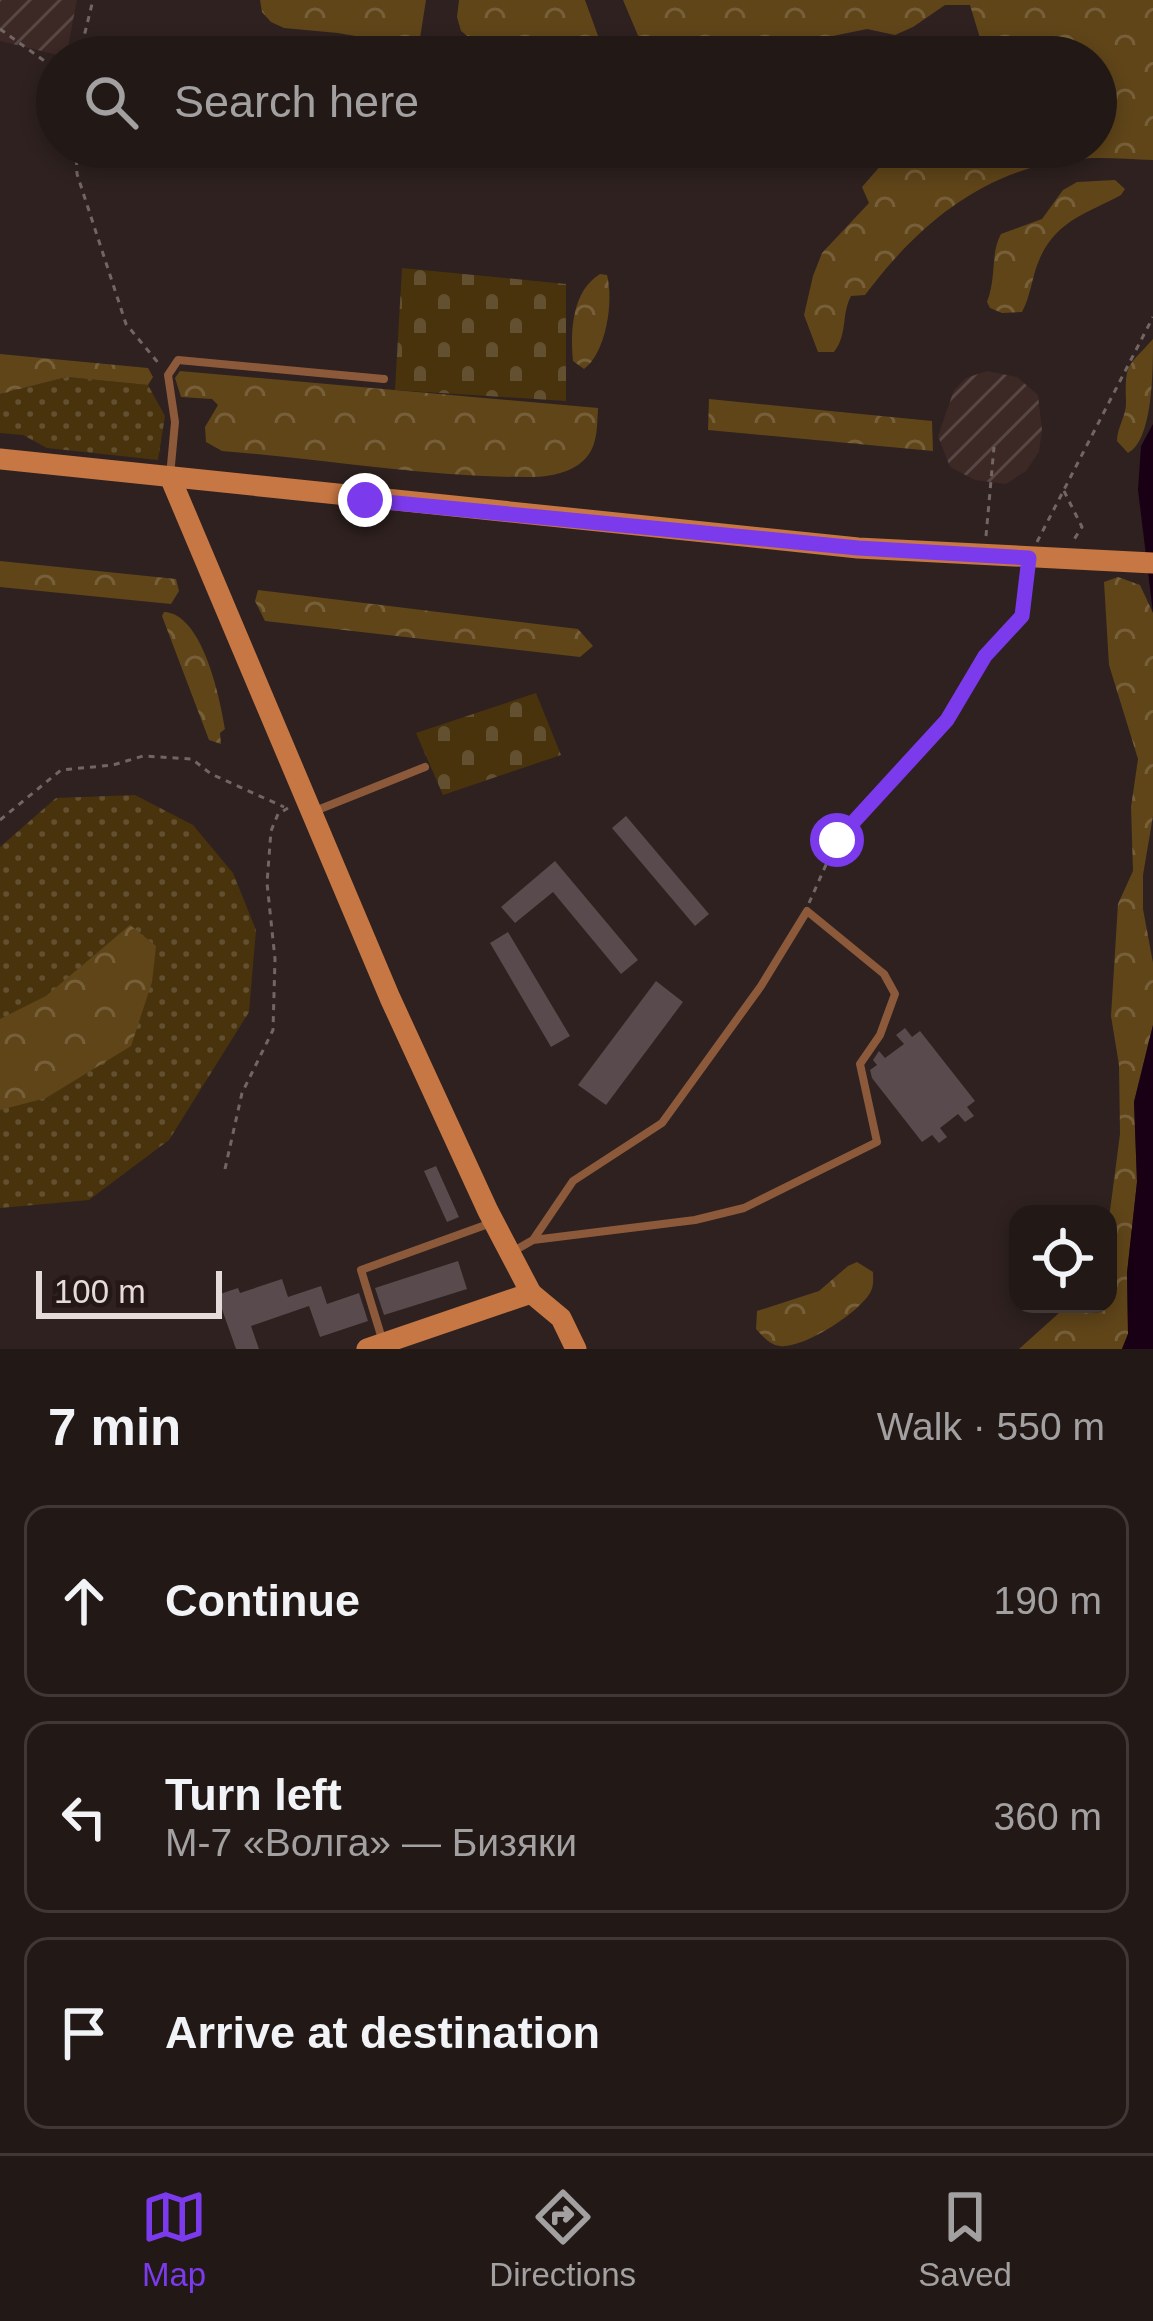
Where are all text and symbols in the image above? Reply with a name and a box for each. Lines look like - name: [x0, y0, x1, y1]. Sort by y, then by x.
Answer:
- search box: [36, 36, 1117, 168]
- icon: search: [78, 69, 144, 135]
- text: Search here: [174, 76, 419, 127]
- route end: [338, 473, 392, 527]
- route start: [810, 813, 864, 867]
- map controls: [1009, 1205, 1117, 1313]
- button: locate: [1009, 1205, 1117, 1313]
- scale bar: [36, 1265, 222, 1318]
- text: 100 m: [54, 1273, 146, 1310]
- text: 7 min: [48, 1399, 181, 1456]
- text: Walk · 550 m: [877, 1405, 1105, 1448]
- icon: ahead: [51, 1568, 117, 1634]
- text: Continue: [165, 1575, 360, 1626]
- text: 190 m: [994, 1579, 1102, 1622]
- text: Turn left: [165, 1769, 342, 1820]
- icon: left: [51, 1784, 117, 1850]
- text: 360 m: [994, 1795, 1102, 1838]
- text: М-7 «Волга» — Бизяки: [165, 1821, 577, 1864]
- icon: arrive: [51, 2000, 117, 2066]
- text: Arrive at destination: [165, 2007, 600, 2058]
- tab: Map: [141, 2184, 207, 2294]
- tab: Directions: [489, 2184, 636, 2294]
- tab: Saved: [918, 2184, 1012, 2294]

